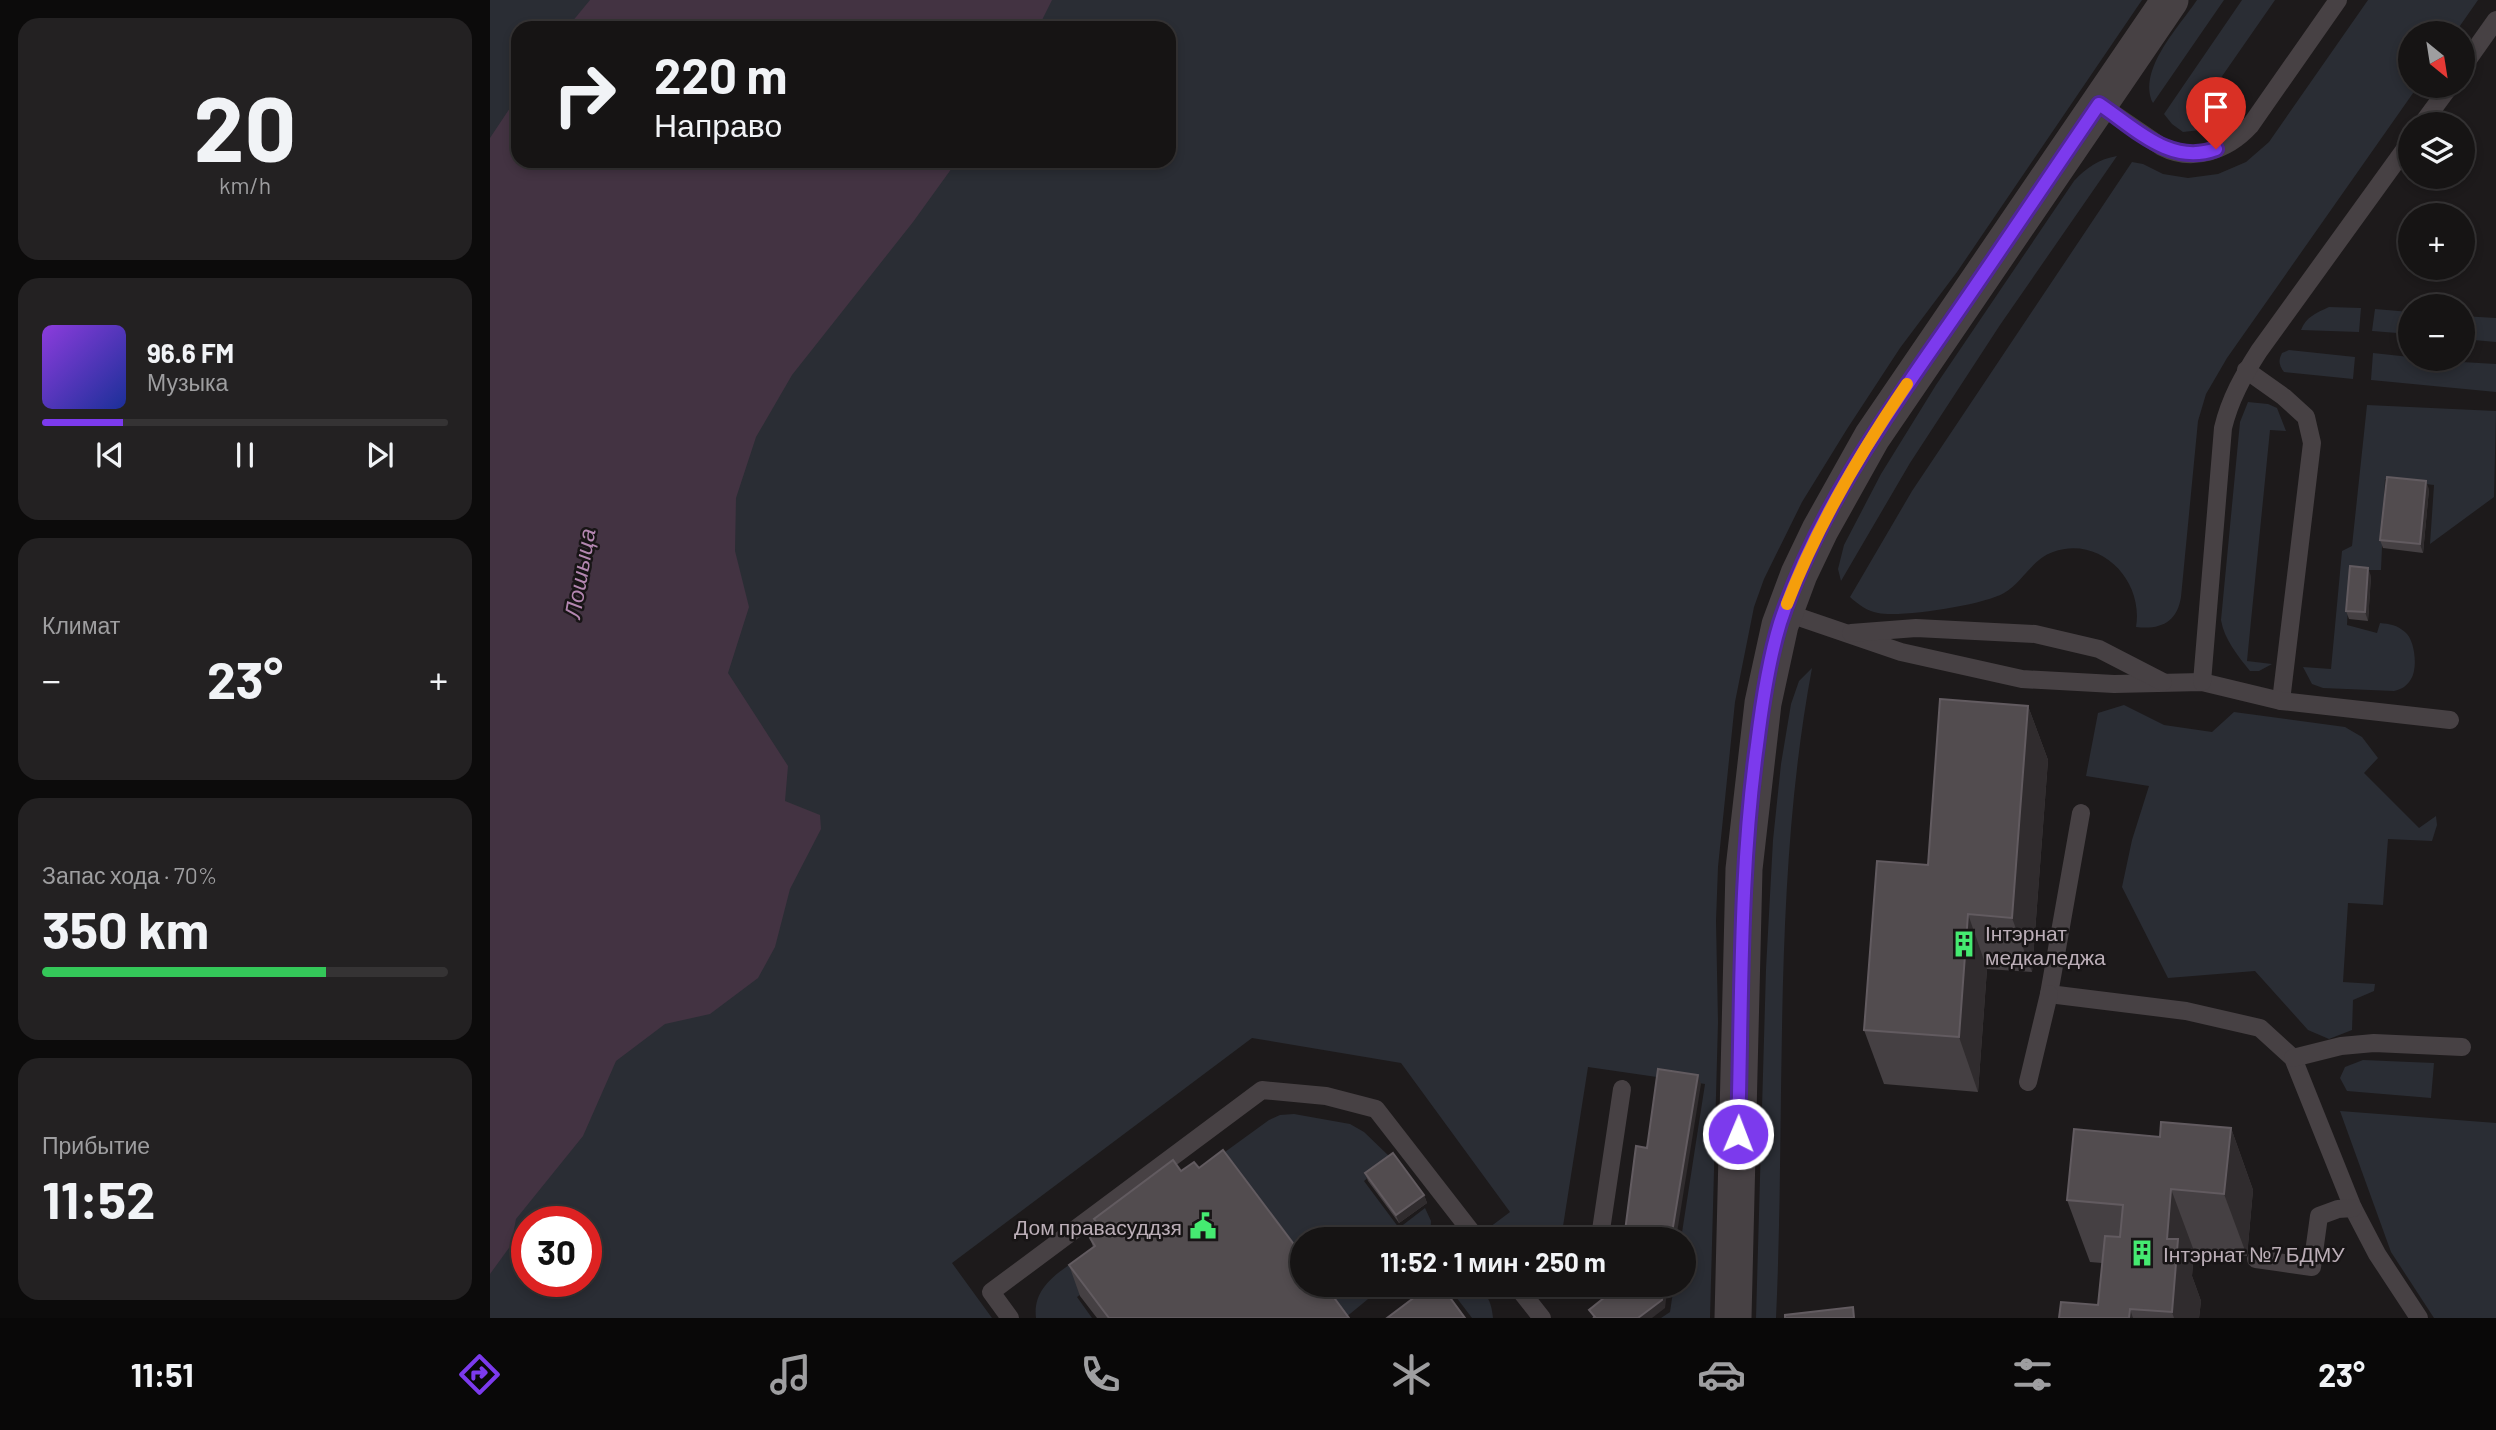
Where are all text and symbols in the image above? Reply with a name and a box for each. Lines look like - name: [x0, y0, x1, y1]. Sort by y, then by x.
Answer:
- north arrow: [2398, 21, 2474, 98]
- map controls: [2398, 21, 2475, 371]
- text: 220 m: [654, 45, 788, 104]
- icon: right: [539, 49, 630, 140]
- text: 20: [194, 71, 296, 180]
- pin: [2186, 77, 2246, 149]
- icon: arrive: [2197, 88, 2235, 126]
- text: Направо: [654, 105, 782, 143]
- button: layers: [2398, 112, 2475, 189]
- text: km/h: [219, 171, 271, 199]
- button: +: [2398, 203, 2475, 280]
- button: −: [2398, 294, 2475, 371]
- text: 96.6 FM: [147, 337, 234, 368]
- text: Музыка: [147, 368, 228, 396]
- icon: previous: [91, 436, 129, 474]
- icon: pause: [226, 436, 264, 474]
- icon: next: [361, 436, 399, 474]
- water label: Лошыца: [557, 526, 601, 622]
- text: Климат: [42, 611, 120, 639]
- text: 23°: [207, 647, 283, 709]
- text: −: [42, 656, 61, 702]
- text: +: [429, 656, 448, 702]
- text: Запас хода · 70%: [42, 861, 217, 889]
- text: 350 km: [42, 897, 209, 959]
- place label: Інтэрнат медкаледжа: [1985, 920, 2106, 969]
- building icon: Інтэрнат медкаледжа: [1949, 929, 1979, 959]
- position arrow: [1701, 1097, 1775, 1171]
- text: Прибытие: [42, 1131, 150, 1159]
- text: 11:52: [42, 1167, 155, 1229]
- speed limit sign: 30: [511, 1206, 602, 1297]
- public building icon: Дом правасуддзя: [1188, 1211, 1218, 1241]
- place label: Дом правасуддзя: [1014, 1214, 1182, 1239]
- building icon: Інтэрнат №7 БДМУ: [2127, 1238, 2157, 1268]
- place label: Інтэрнат №7 БДМУ: [2163, 1241, 2345, 1266]
- text: 11:52 · 1 мин · 250 m: [1380, 1246, 1606, 1277]
- icon: directions: [455, 1350, 504, 1399]
- icon: music: [766, 1350, 815, 1399]
- icon: phone: [1076, 1350, 1125, 1399]
- icon: climate: [1387, 1350, 1436, 1399]
- icon: car: [1697, 1350, 1746, 1399]
- icon: filters: [2008, 1350, 2057, 1399]
- text: 11:51: [131, 1355, 194, 1393]
- text: 23°: [2318, 1355, 2365, 1393]

